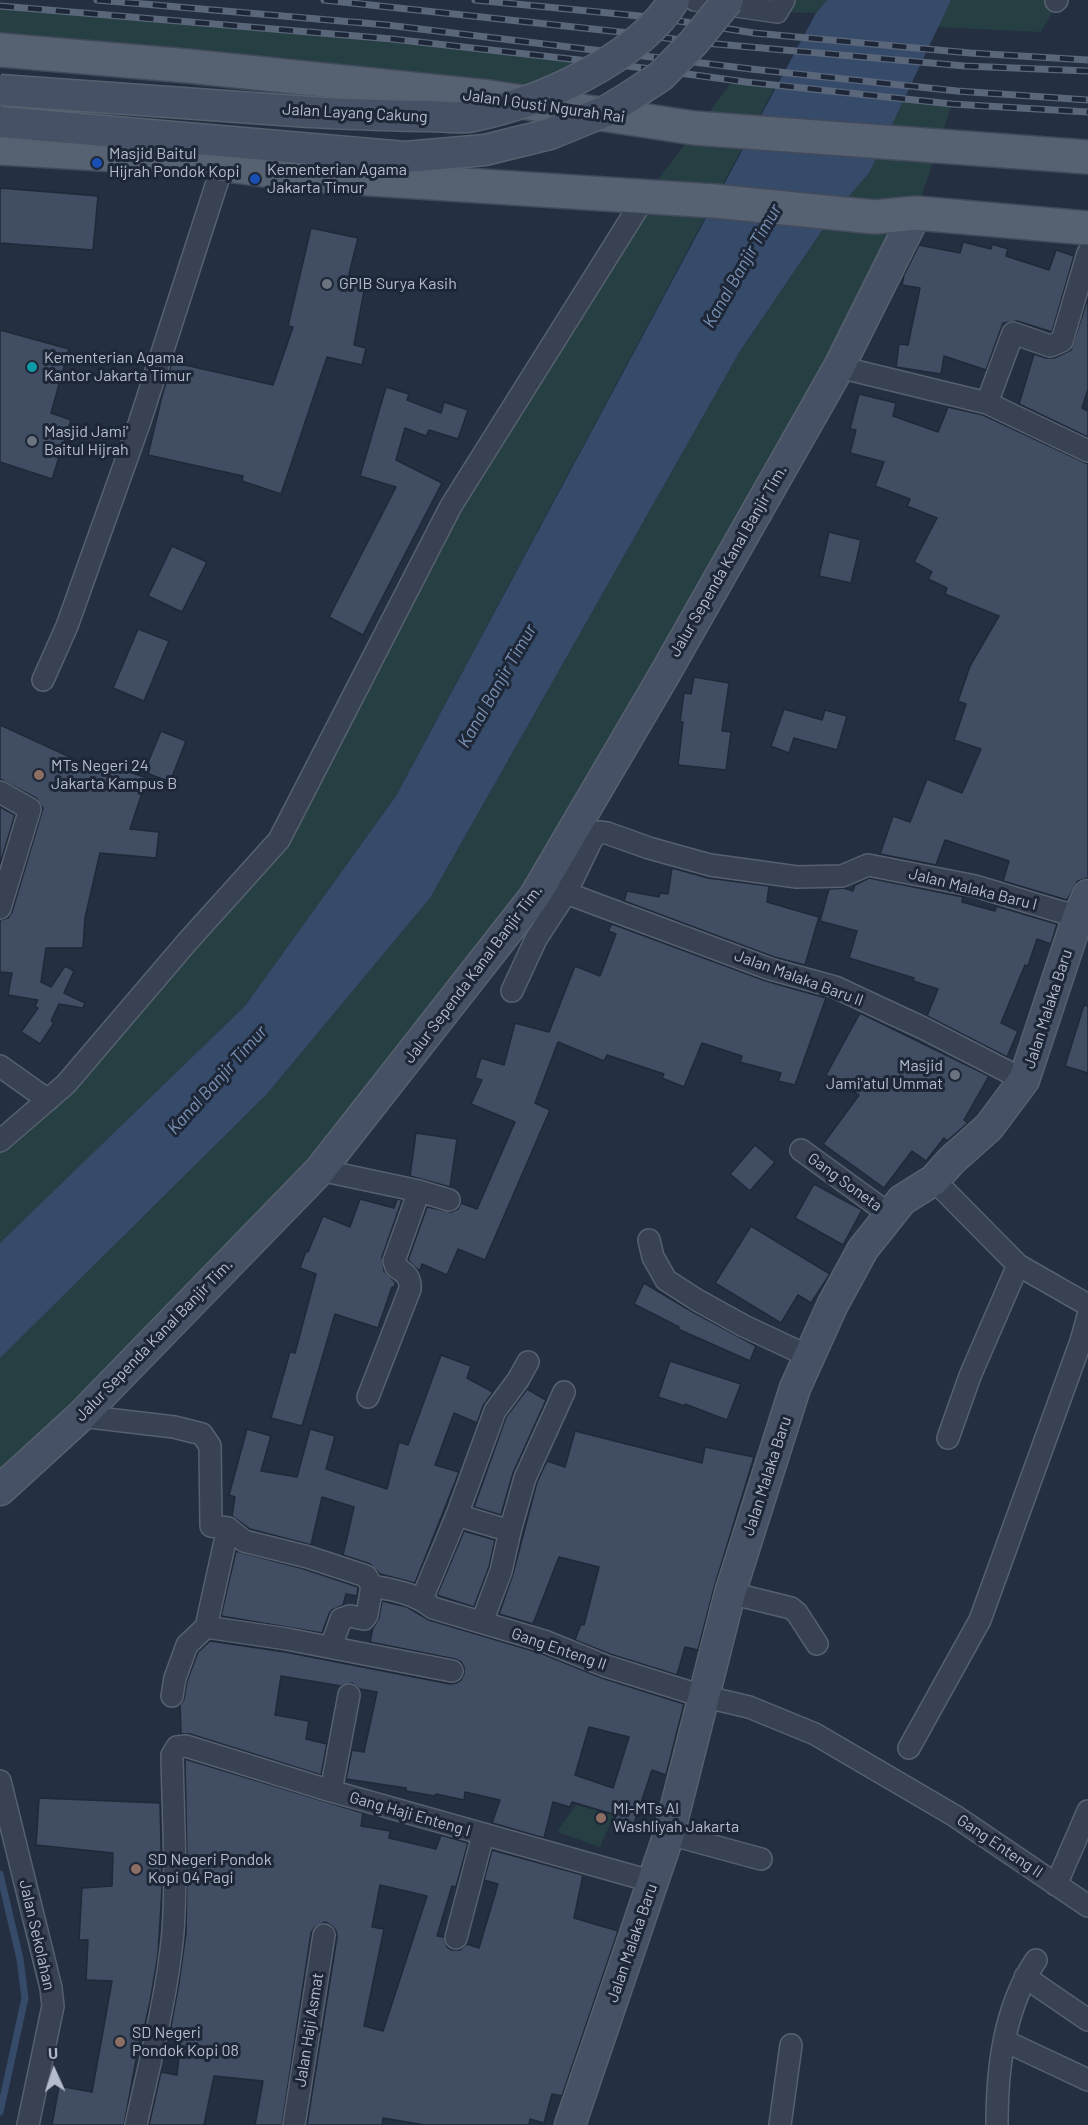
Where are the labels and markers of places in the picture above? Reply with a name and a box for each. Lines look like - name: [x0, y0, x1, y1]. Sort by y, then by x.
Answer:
- place label: Masjid Baitul Hijrah Pondok Kopi: [109, 144, 240, 182]
- marker: Masjid Baitul Hijrah Pondok Kopi: [90, 156, 104, 170]
- place label: Kementerian Agama Jakarta Timur: [267, 160, 407, 198]
- marker: Kementerian Agama Jakarta Timur: [248, 172, 262, 186]
- place label: GPIB Surya Kasih: [339, 274, 457, 294]
- marker: GPIB Surya Kasih: [320, 277, 334, 291]
- place label: Kementerian Agama Kantor Jakarta Timur: [44, 348, 191, 386]
- marker: Kementerian Agama Kantor Jakarta Timur: [25, 360, 39, 374]
- place label: Masjid Jami' Baitul Hijrah: [44, 422, 129, 460]
- marker: Masjid Jami' Baitul Hijrah: [25, 434, 39, 448]
- place label: MTs Negeri 24 Jakarta Kampus B: [51, 756, 177, 794]
- marker: MTs Negeri 24 Jakarta Kampus B: [32, 768, 46, 782]
- place label: Masjid Jami'atul Ummat: [826, 1056, 943, 1094]
- marker: Masjid Jami'atul Ummat: [948, 1068, 962, 1082]
- place label: MI-MTs Al Washliyah Jakarta: [613, 1799, 739, 1837]
- marker: MI-MTs Al Washliyah Jakarta: [594, 1811, 608, 1825]
- place label: SD Negeri Pondok Kopi 04 Pagi: [148, 1850, 272, 1888]
- marker: SD Negeri Pondok Kopi 04 Pagi: [129, 1862, 143, 1876]
- place label: SD Negeri Pondok Kopi 08: [132, 2023, 239, 2061]
- marker: SD Negeri Pondok Kopi 08: [113, 2035, 127, 2049]

